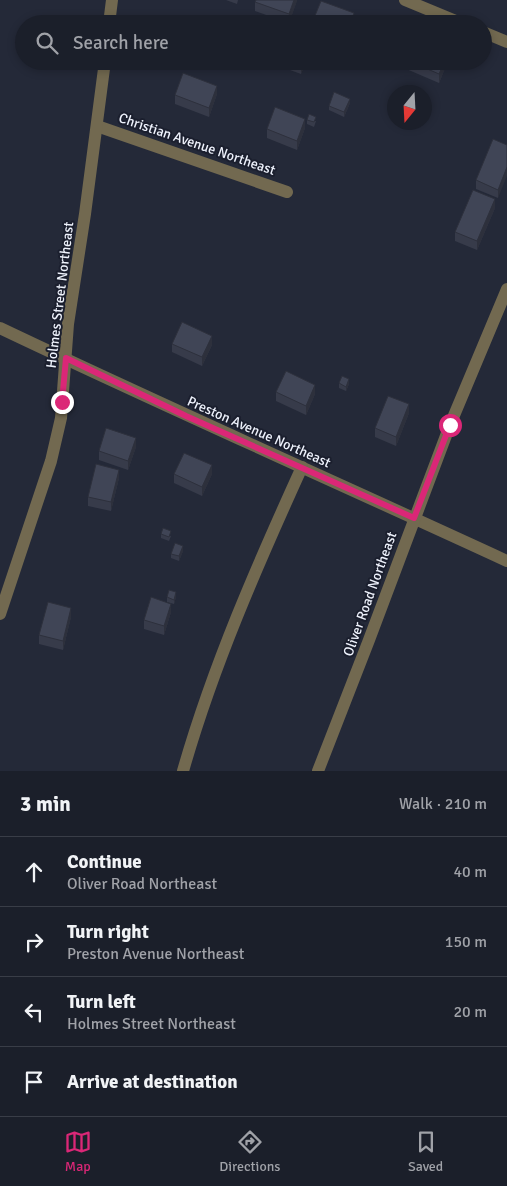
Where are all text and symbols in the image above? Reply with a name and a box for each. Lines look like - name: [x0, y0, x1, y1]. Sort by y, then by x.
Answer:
- search box: [15, 15, 492, 70]
- icon: search: [33, 29, 61, 57]
- text: Search here: [73, 31, 169, 55]
- north arrow: [387, 85, 432, 130]
- street label: Christian Avenue Northeast: [116, 109, 278, 179]
- street label: Holmes Street Northeast: [43, 221, 77, 369]
- route end: [51, 391, 74, 414]
- street label: Preston Avenue Northeast: [185, 393, 333, 471]
- route start: [439, 414, 462, 437]
- street label: Oliver Road Northeast: [340, 529, 400, 659]
- text: 3 min: [20, 791, 71, 817]
- text: Walk · 210 m: [399, 794, 487, 814]
- text: Continue: [67, 850, 142, 874]
- icon: ahead: [20, 858, 48, 886]
- text: 40 m: [453, 862, 487, 882]
- text: Oliver Road Northeast: [67, 874, 217, 894]
- text: Turn right: [67, 920, 149, 944]
- icon: right: [20, 928, 48, 956]
- text: 150 m: [445, 932, 487, 952]
- text: Preston Avenue Northeast: [67, 944, 244, 964]
- text: Turn left: [67, 990, 136, 1014]
- icon: left: [20, 998, 48, 1026]
- text: 20 m: [453, 1002, 487, 1022]
- text: Holmes Street Northeast: [67, 1014, 236, 1034]
- icon: arrive: [20, 1068, 48, 1096]
- text: Arrive at destination: [67, 1070, 238, 1094]
- tab: Map: [64, 1128, 92, 1175]
- tab: Directions: [219, 1128, 280, 1175]
- tab: Saved: [408, 1128, 443, 1175]

